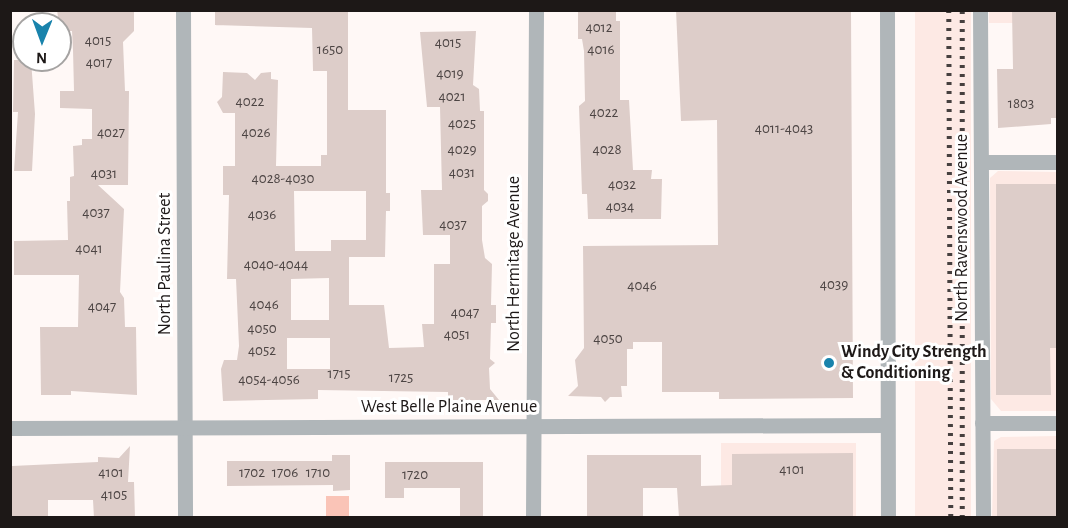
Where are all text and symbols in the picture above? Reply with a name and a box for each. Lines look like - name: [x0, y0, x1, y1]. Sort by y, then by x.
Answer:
- north arrow: [12, 12, 72, 72]
- house number: 4012: [585, 19, 613, 37]
- house number: 4015: [85, 32, 111, 50]
- house number: 4015: [435, 34, 461, 52]
- house number: 1650: [317, 41, 343, 59]
- house number: 4016: [587, 41, 615, 59]
- text: N: [36, 50, 47, 66]
- house number: 4017: [86, 54, 112, 72]
- house number: 4019: [436, 65, 464, 83]
- house number: 4021: [438, 88, 466, 106]
- house number: 4022: [236, 93, 264, 111]
- house number: 1803: [1008, 95, 1034, 113]
- house number: 4022: [590, 104, 618, 122]
- house number: 4025: [448, 115, 476, 133]
- house number: 4011-4043: [755, 120, 813, 138]
- house number: 4027: [97, 124, 125, 142]
- house number: 4026: [241, 124, 271, 142]
- street label: North Ravenswood Avenue: [951, 134, 973, 322]
- house number: 4029: [447, 141, 477, 159]
- house number: 4028: [592, 141, 622, 159]
- house number: 4031: [449, 164, 475, 182]
- house number: 4031: [91, 165, 117, 183]
- house number: 4028-4030: [252, 170, 314, 188]
- street label: North Hermitage Avenue: [503, 176, 525, 352]
- house number: 4032: [608, 176, 636, 194]
- street label: North Paulina Street: [154, 193, 176, 335]
- house number: 4034: [606, 198, 634, 216]
- house number: 4037: [82, 204, 110, 222]
- house number: 4036: [248, 206, 276, 224]
- house number: 4037: [439, 216, 467, 234]
- house number: 4041: [75, 240, 103, 258]
- house number: 4040-4044: [244, 256, 308, 274]
- house number: 4039: [820, 276, 848, 294]
- house number: 4046: [627, 277, 657, 295]
- house number: 4046: [249, 296, 279, 314]
- house number: 4047: [88, 298, 116, 316]
- house number: 4047: [451, 304, 479, 322]
- house number: 4050: [247, 320, 277, 338]
- house number: 4051: [444, 326, 470, 344]
- house number: 4050: [593, 330, 623, 348]
- house number: 4052: [248, 342, 276, 360]
- place label: Windy City Strength & Conditioning: [841, 342, 987, 385]
- marker: Windy City Strength & Conditioning: [822, 356, 836, 370]
- house number: 1715: [328, 365, 350, 383]
- house number: 1725: [389, 369, 413, 387]
- house number: 4054-4056: [238, 371, 300, 389]
- street label: West Belle Plaine Avenue: [361, 396, 537, 418]
- house number: 4101: [779, 461, 805, 479]
- house number: 4101: [98, 464, 124, 482]
- house number: 1702: [239, 464, 265, 482]
- house number: 1706: [272, 464, 298, 482]
- house number: 1710: [306, 464, 330, 482]
- house number: 1720: [402, 466, 428, 484]
- house number: 4105: [101, 486, 127, 504]

